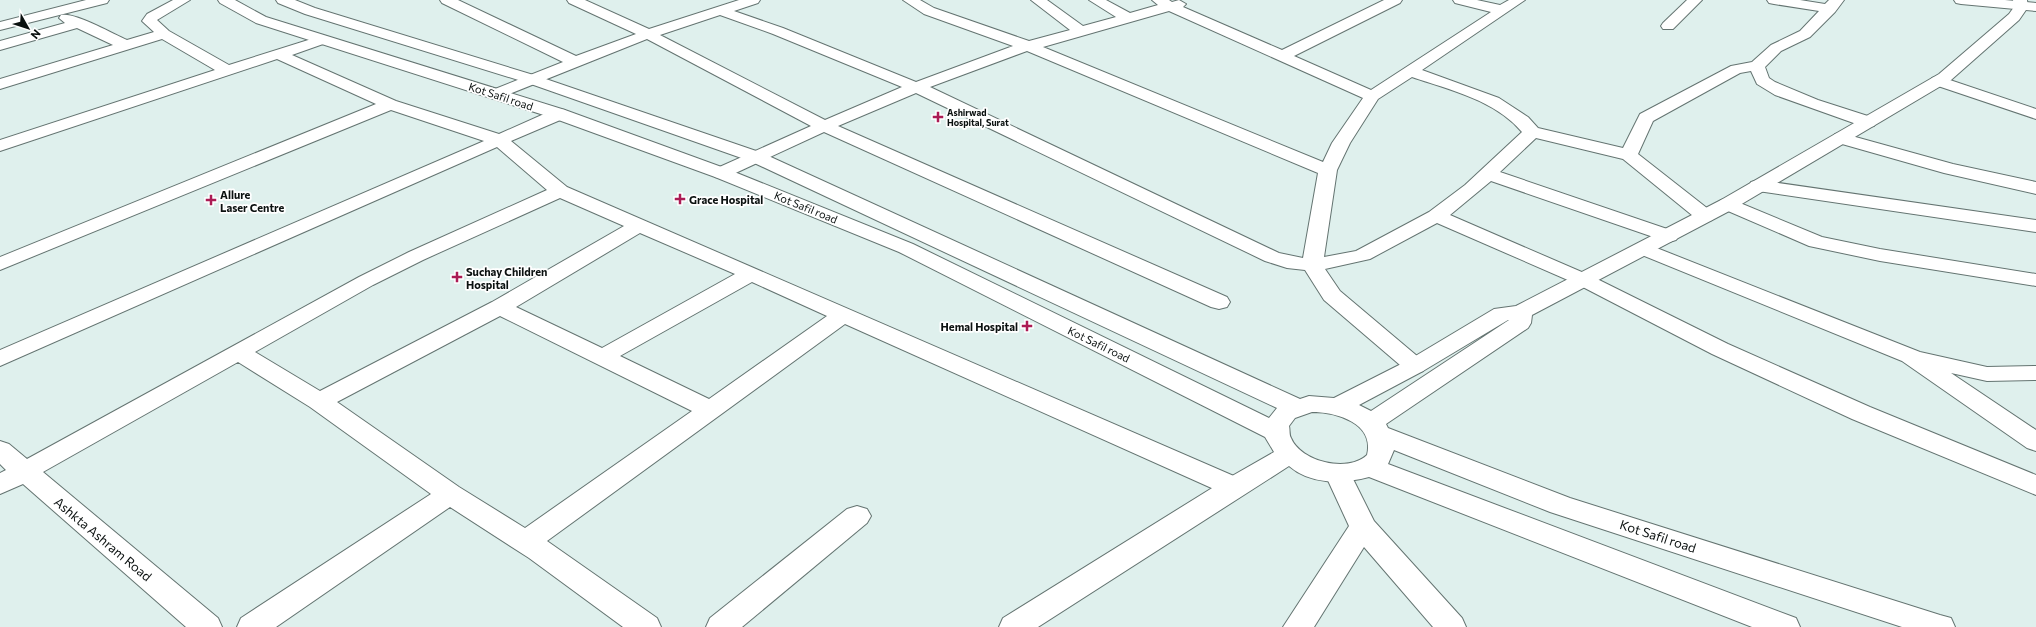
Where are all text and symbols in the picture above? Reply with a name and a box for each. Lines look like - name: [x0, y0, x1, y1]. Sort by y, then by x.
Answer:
- north arrow: [8, 8, 48, 48]
- text: N: [29, 27, 44, 42]
- street label: Kot Safil road: [467, 79, 535, 113]
- place label: Ashirwad Hospital, Surat: [947, 107, 1009, 128]
- marker: Ashirwad Hospital, Surat: [932, 111, 944, 123]
- place label: Allure Laser Centre: [220, 188, 284, 214]
- street label: Kot Safil road: [772, 188, 840, 226]
- marker: Grace Hospital: [674, 193, 686, 205]
- place label: Grace Hospital: [689, 193, 763, 206]
- marker: Allure Laser Centre: [205, 194, 217, 206]
- place label: Suchay Children Hospital: [466, 265, 547, 291]
- marker: Suchay Children Hospital: [451, 271, 463, 283]
- place label: Hemal Hospital: [941, 320, 1018, 333]
- marker: Hemal Hospital: [1021, 320, 1033, 332]
- street label: Kot Safil road: [1066, 323, 1132, 365]
- street label: Ashkta Ashram Road: [51, 494, 155, 584]
- street label: Kot Safil road: [1618, 516, 1698, 556]

